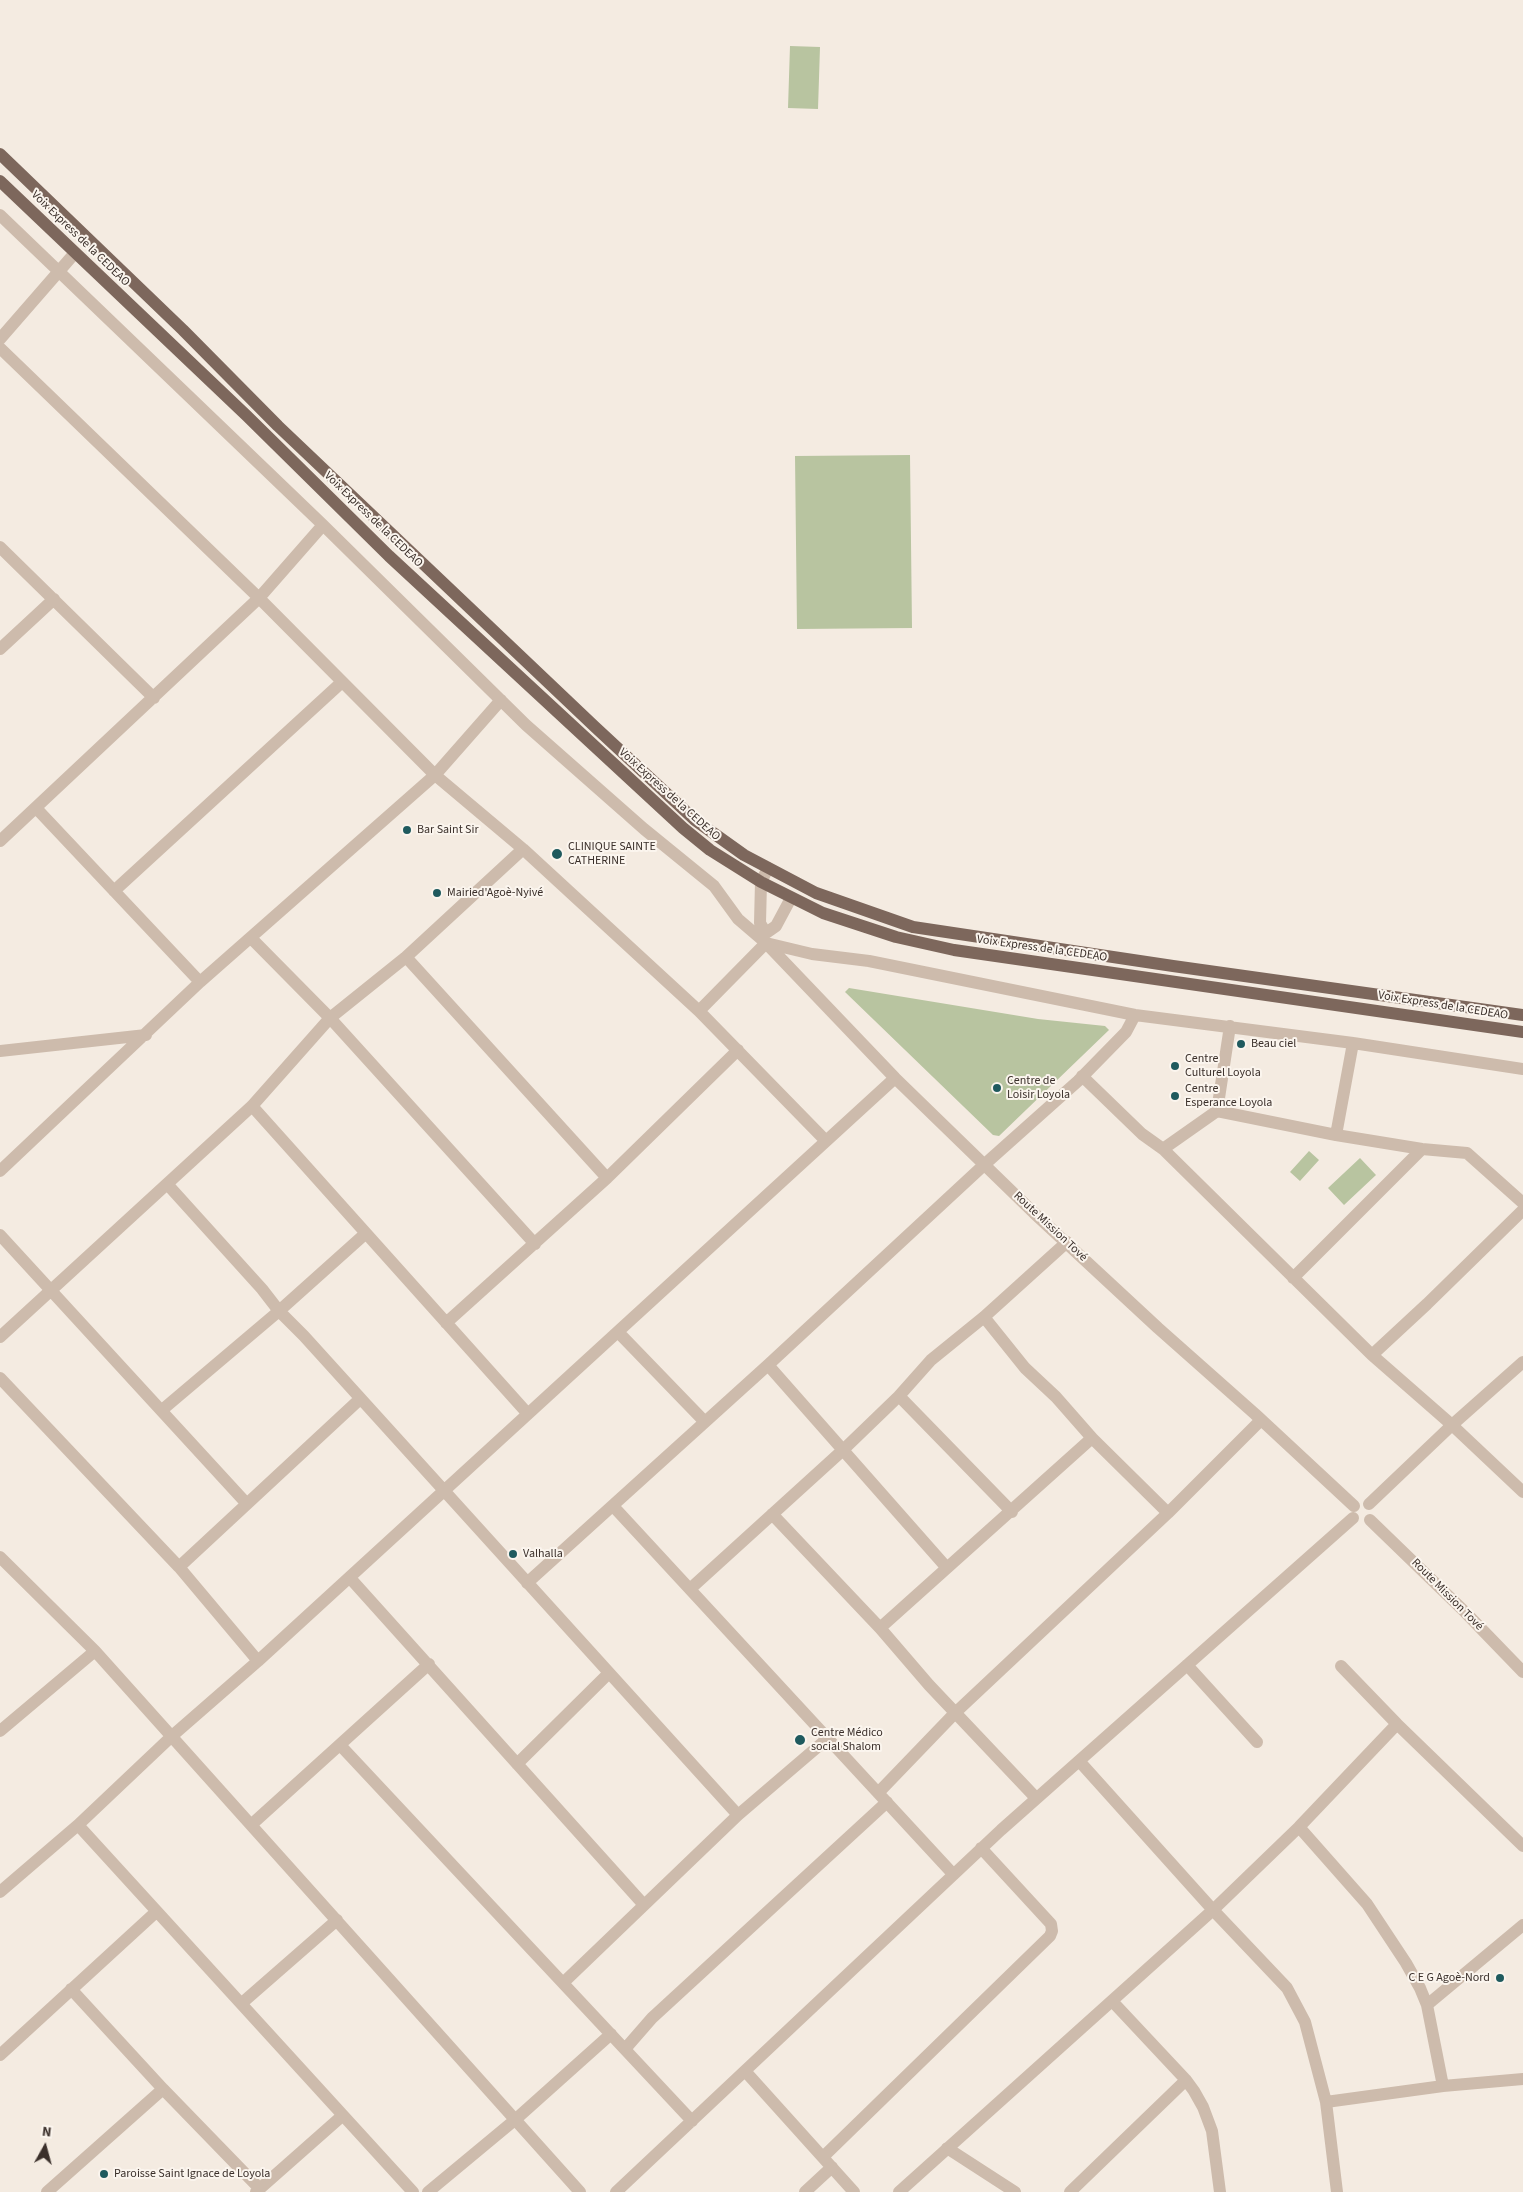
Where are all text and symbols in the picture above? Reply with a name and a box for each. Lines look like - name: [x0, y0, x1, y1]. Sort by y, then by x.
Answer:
- street label: Voix Express de la CEDEAO: [28, 188, 132, 290]
- street label: Voix Express de la CEDEAO: [321, 469, 425, 571]
- street label: Voix Express de la CEDEAO: [615, 746, 723, 844]
- place label: Bar Saint Sir: [417, 823, 479, 837]
- marker: Bar Saint Sir: [401, 824, 413, 836]
- place label: CLINIQUE SAINTE CATHERINE: [568, 840, 656, 868]
- marker: CLINIQUE SAINTE CATHERINE: [550, 847, 564, 861]
- place label: Mairied'Agoè-Nyivé: [447, 886, 543, 900]
- marker: Mairied'Agoè-Nyivé: [431, 887, 443, 899]
- street label: Voix Express de la CEDEAO: [976, 933, 1108, 965]
- street label: Voix Express de la CEDEAO: [1377, 989, 1509, 1023]
- place label: Beau ciel: [1251, 1037, 1296, 1051]
- marker: Beau ciel: [1235, 1038, 1247, 1050]
- place label: Centre Culturel Loyola: [1185, 1052, 1261, 1080]
- marker: Centre Culturel Loyola: [1169, 1060, 1181, 1072]
- place label: Centre de Loisir Loyola: [1007, 1074, 1070, 1102]
- marker: Centre de Loisir Loyola: [991, 1082, 1003, 1094]
- place label: Centre Esperance Loyola: [1185, 1082, 1272, 1110]
- marker: Centre Esperance Loyola: [1169, 1090, 1181, 1102]
- street label: Route Mission Tové: [1010, 1189, 1090, 1265]
- place label: Valhalla: [523, 1547, 563, 1561]
- marker: Valhalla: [507, 1548, 519, 1560]
- street label: Route Mission Tové: [1408, 1556, 1486, 1634]
- place label: Centre Médico social Shalom: [811, 1726, 883, 1754]
- marker: Centre Médico social Shalom: [793, 1733, 807, 1747]
- place label: C E G Agoè-Nord: [1409, 1971, 1490, 1985]
- marker: C E G Agoè-Nord: [1494, 1972, 1506, 1984]
- north arrow: [20, 2122, 70, 2172]
- text: N: [41, 2122, 53, 2143]
- place label: Paroisse Saint Ignace de Loyola: [114, 2167, 270, 2181]
- marker: Paroisse Saint Ignace de Loyola: [98, 2168, 110, 2180]

